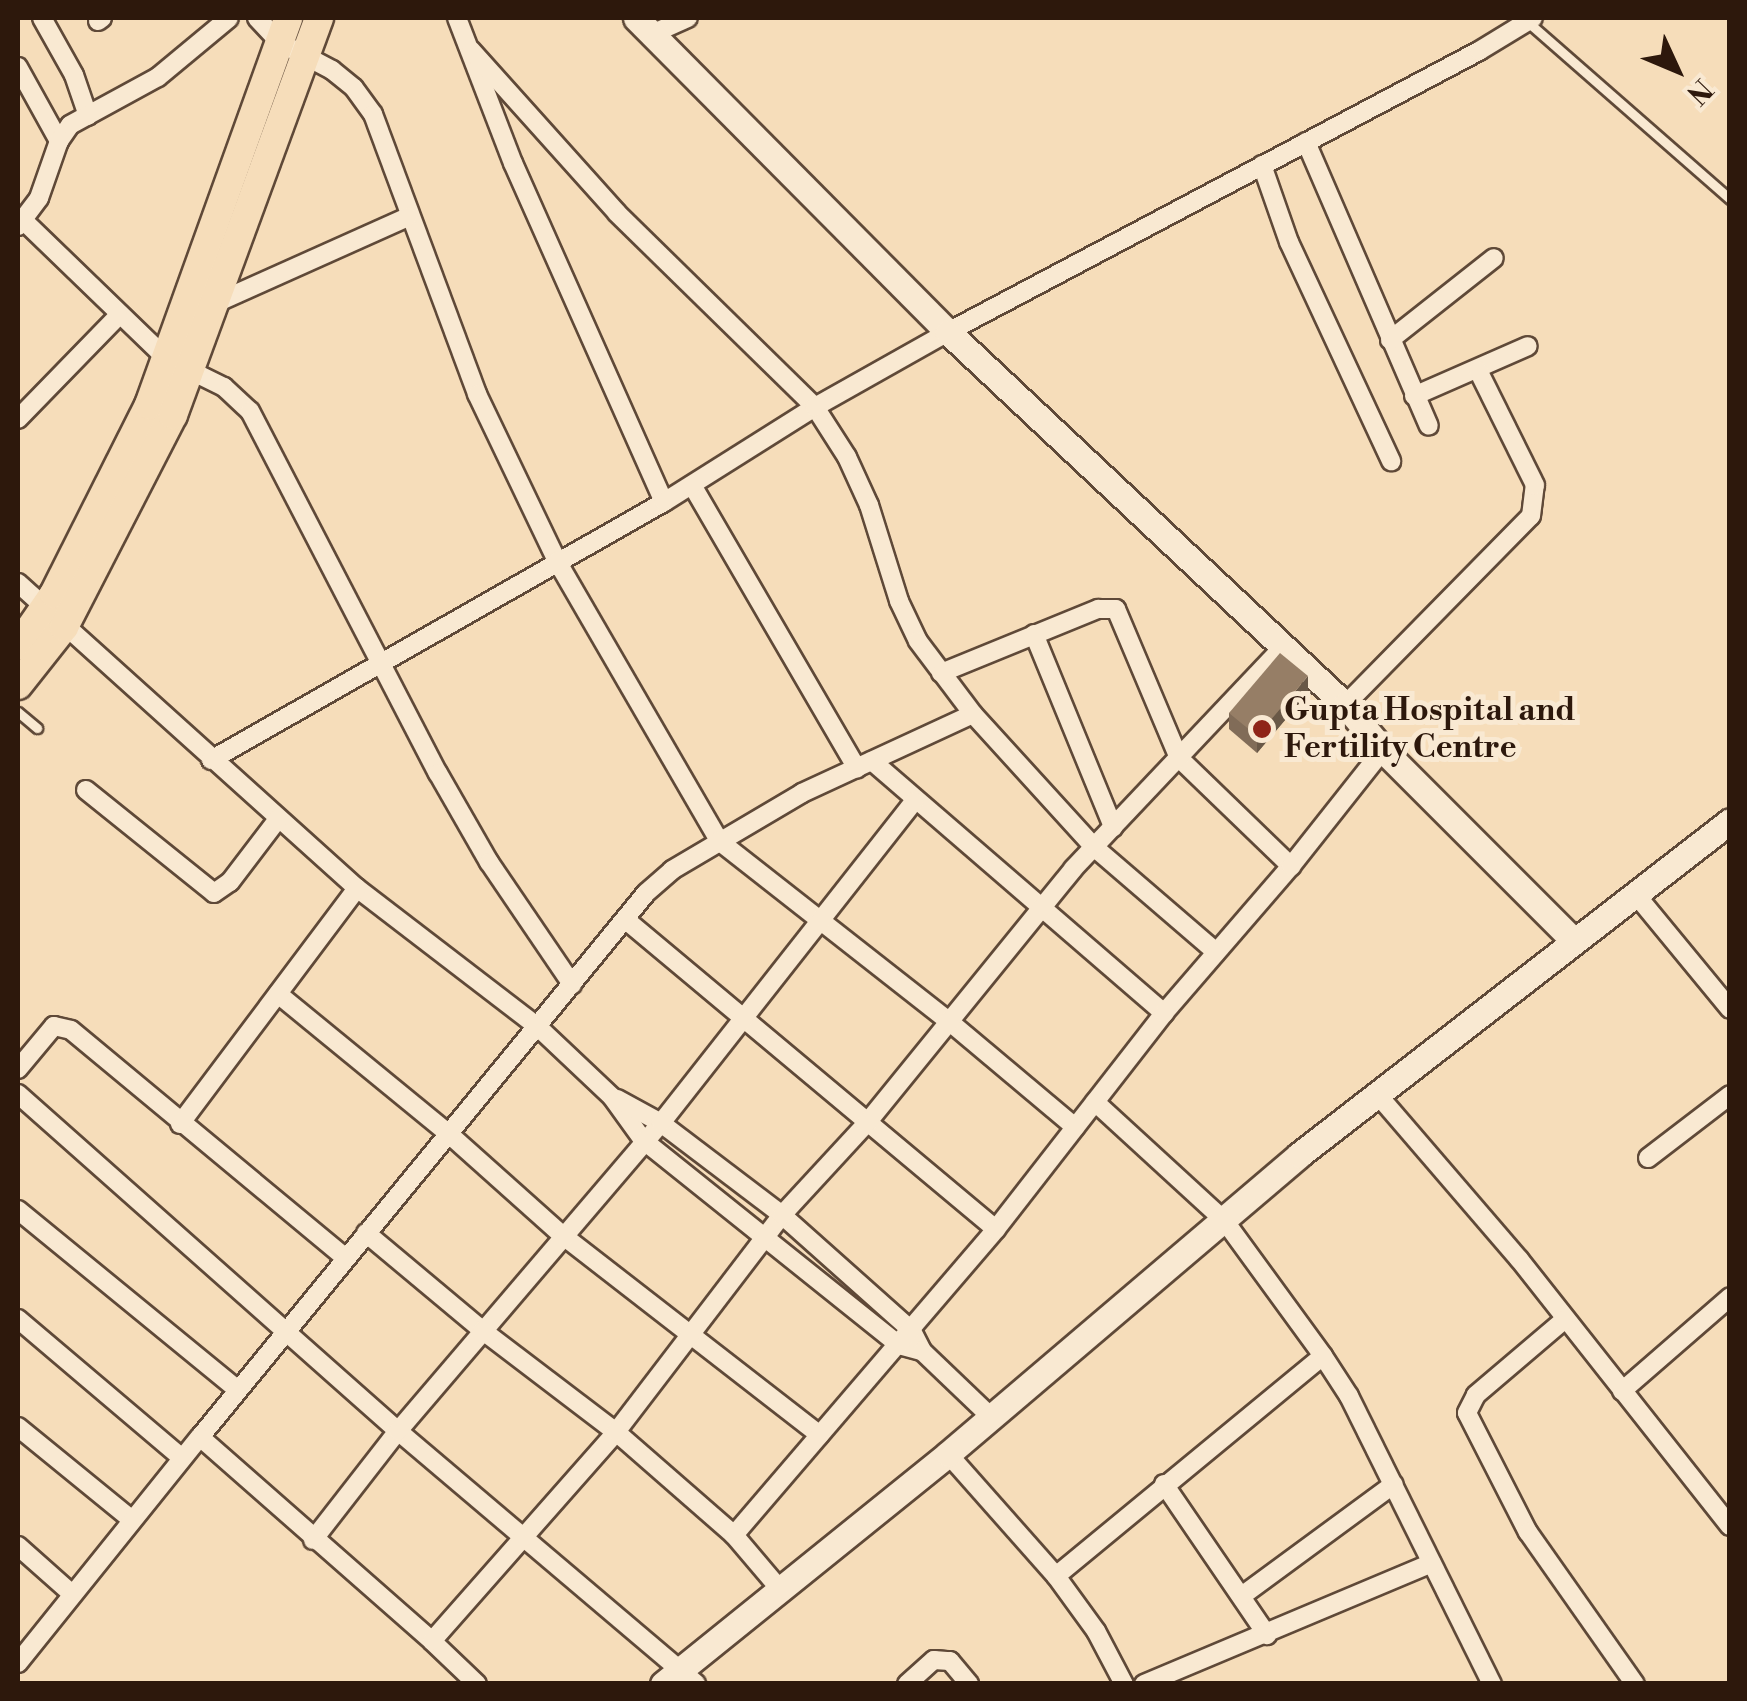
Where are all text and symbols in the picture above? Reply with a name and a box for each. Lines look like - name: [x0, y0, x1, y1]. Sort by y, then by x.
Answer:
- north arrow: [1627, 20, 1727, 120]
- text: N: [1679, 71, 1719, 111]
- place label: Gupta Hospital and Fertility Centre: [1284, 692, 1575, 767]
- marker: Gupta Hospital and Fertility Centre: [1249, 716, 1275, 742]

